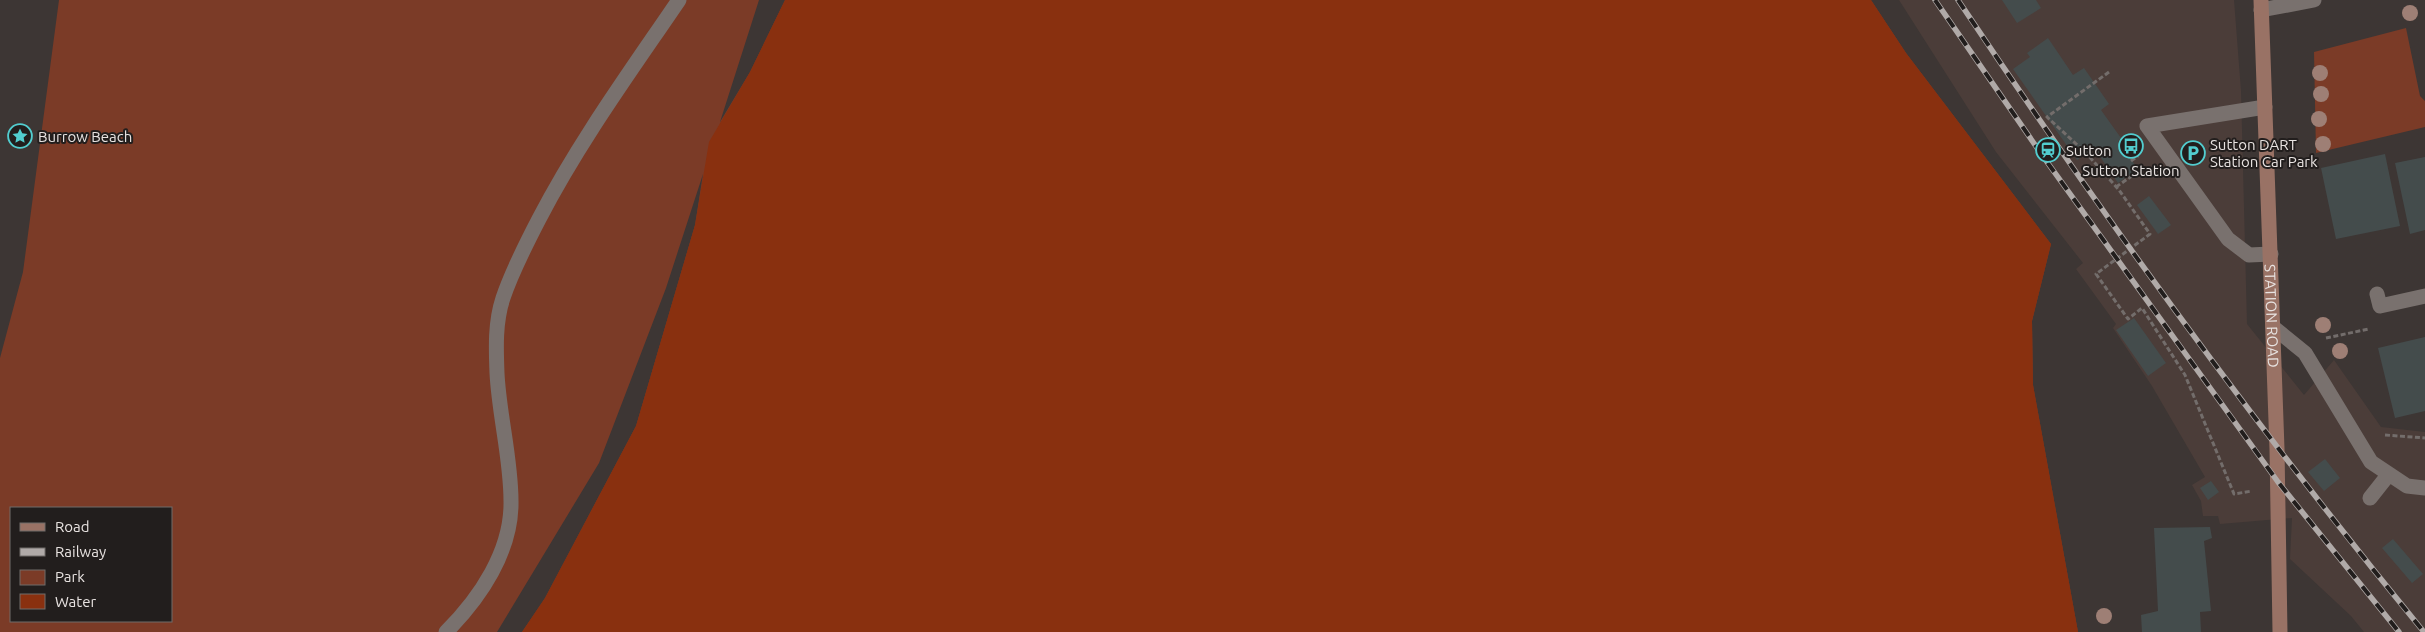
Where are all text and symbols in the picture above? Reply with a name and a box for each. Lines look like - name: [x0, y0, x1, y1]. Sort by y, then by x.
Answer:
- place icon: Burrow Beach: [7, 123, 33, 149]
- place label: Burrow Beach: [38, 128, 132, 145]
- bus stop icon: Sutton Station: [2118, 133, 2144, 159]
- place label: Sutton DART Station Car Park: [2210, 136, 2318, 170]
- station icon: Sutton: [2035, 137, 2061, 163]
- parking icon: Sutton DART Station Car Park: [2180, 140, 2206, 166]
- place label: Sutton: [2066, 142, 2112, 159]
- place label: Sutton Station: [2082, 162, 2180, 179]
- street label: STATION ROAD: [2262, 264, 2283, 368]
- legend: [10, 507, 172, 622]
- text: Road: [55, 518, 90, 535]
- text: Railway: [55, 543, 106, 560]
- text: Park: [55, 568, 85, 585]
- text: Water: [55, 593, 96, 610]

